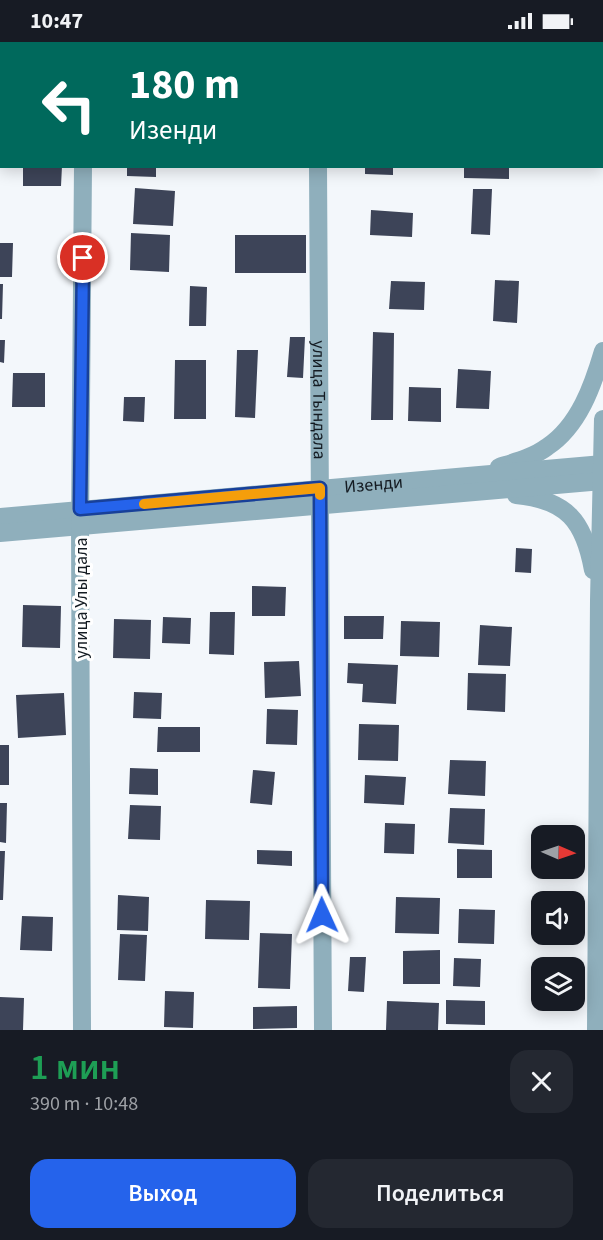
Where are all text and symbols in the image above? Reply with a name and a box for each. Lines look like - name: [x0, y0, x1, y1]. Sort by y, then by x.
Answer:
- text: 10:47: [30, 5, 83, 37]
- text: 180 m: [129, 55, 240, 115]
- icon: left: [30, 66, 108, 144]
- text: Изенди: [129, 111, 217, 150]
- pin: [57, 232, 108, 283]
- icon: arrive: [66, 241, 99, 274]
- street label: улица Тындала: [306, 340, 332, 460]
- street label: Изенди: [343, 470, 404, 500]
- street label: улица Улы дала: [69, 537, 94, 659]
- north arrow: [531, 825, 585, 879]
- map controls: [531, 825, 585, 1011]
- position arrow: [290, 883, 354, 947]
- button: sound: [531, 891, 585, 945]
- button: layers: [531, 957, 585, 1011]
- text: 1 мин: [30, 1042, 120, 1093]
- button: close: [510, 1050, 573, 1113]
- text: 390 m · 10:48: [30, 1090, 138, 1118]
- button: Выход: [30, 1159, 296, 1228]
- button: Поделиться: [308, 1159, 573, 1228]

